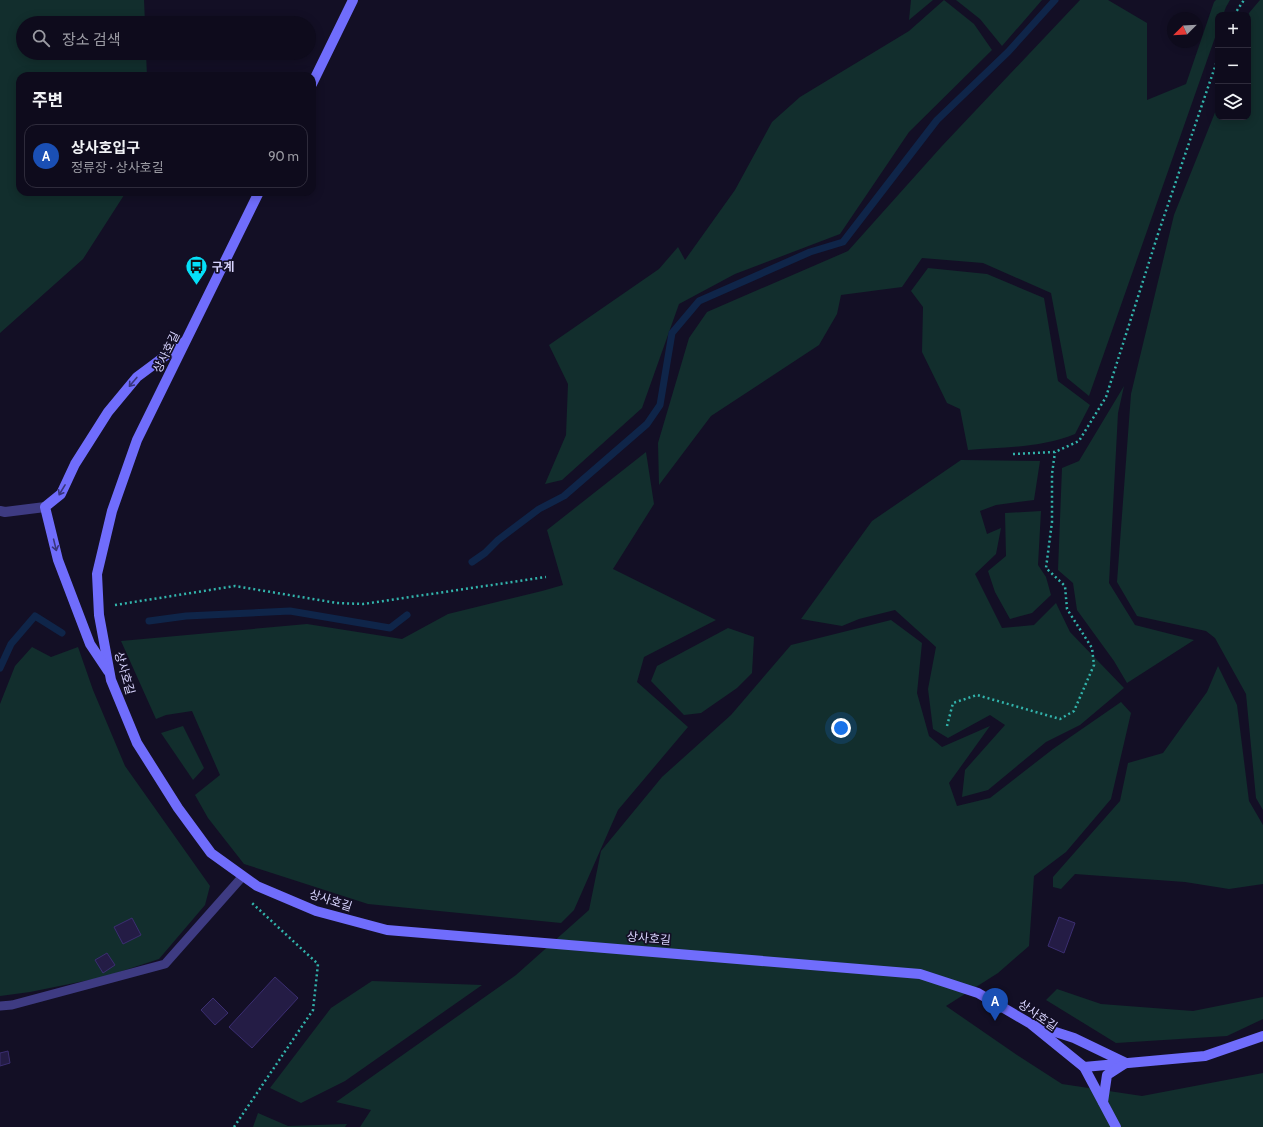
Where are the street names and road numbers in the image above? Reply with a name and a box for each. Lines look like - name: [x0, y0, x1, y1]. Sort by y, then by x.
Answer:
- street label: 상사호길: [150, 329, 182, 375]
- street label: 상사호길: [112, 650, 138, 696]
- street label: 상사호길: [308, 886, 354, 914]
- street label: 상사호길: [626, 929, 672, 947]
- street label: 상사호길: [1016, 996, 1060, 1034]

